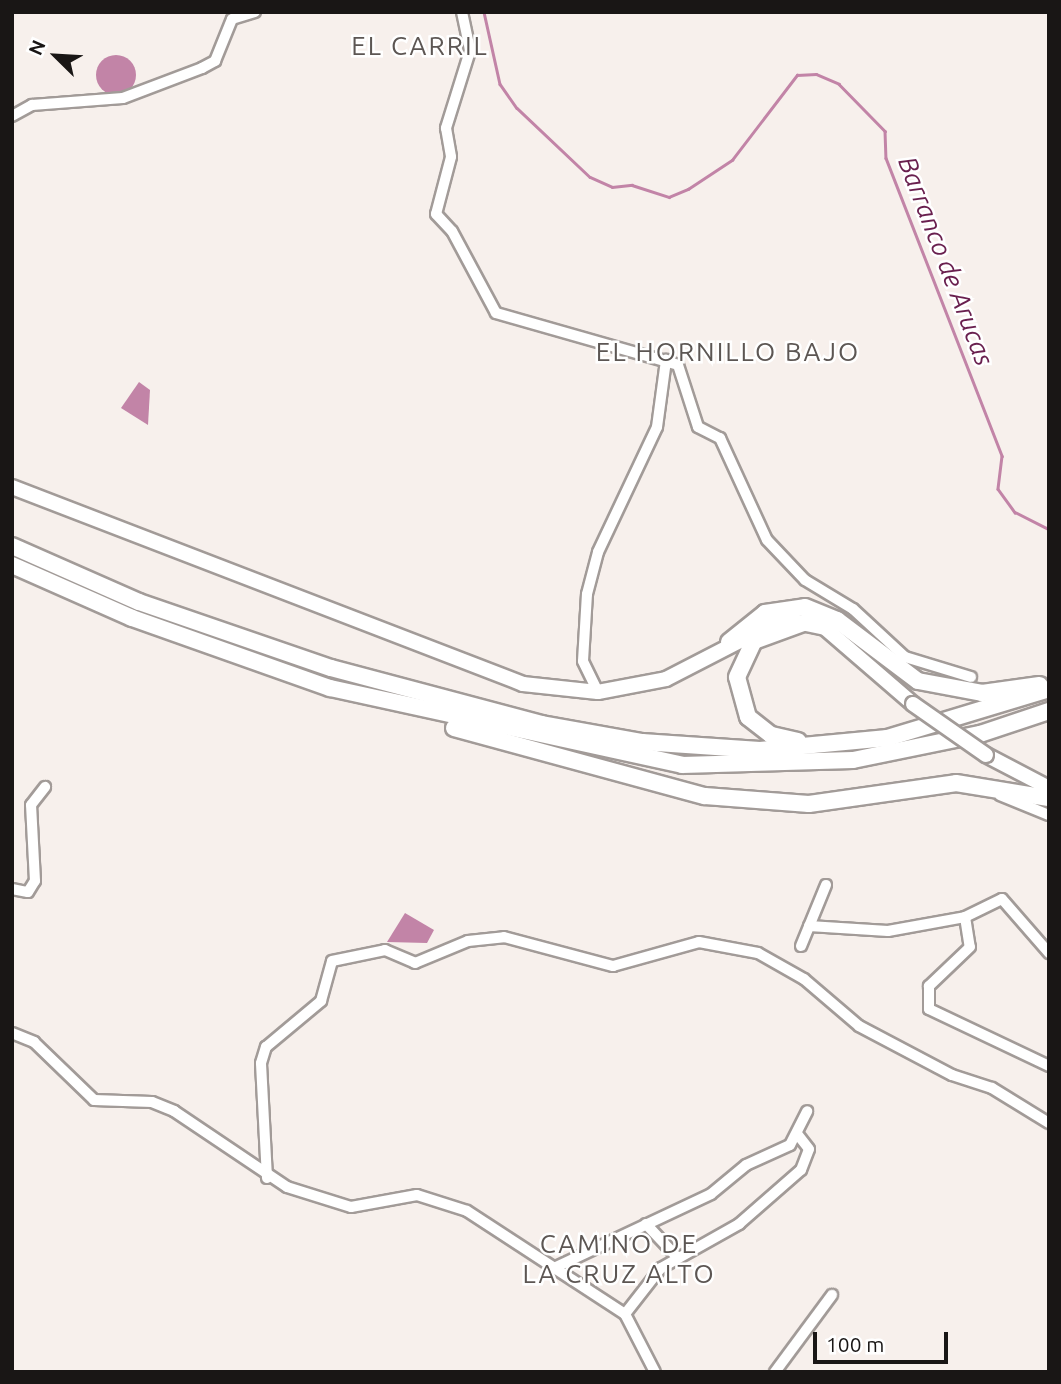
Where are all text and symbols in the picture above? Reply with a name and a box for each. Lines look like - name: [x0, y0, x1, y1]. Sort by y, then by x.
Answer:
- north arrow: [21, 21, 91, 91]
- district label: EL CARRIL: [352, 30, 488, 62]
- text: N: [24, 37, 50, 58]
- water label: Barranco de Arucas: [892, 152, 1000, 370]
- district label: EL HORNILLO BAJO: [598, 336, 858, 368]
- district label: CAMINO DE LA CRUZ ALTO: [524, 1228, 714, 1290]
- scale bar: [816, 1318, 951, 1362]
- text: 100 m: [826, 1332, 884, 1356]

